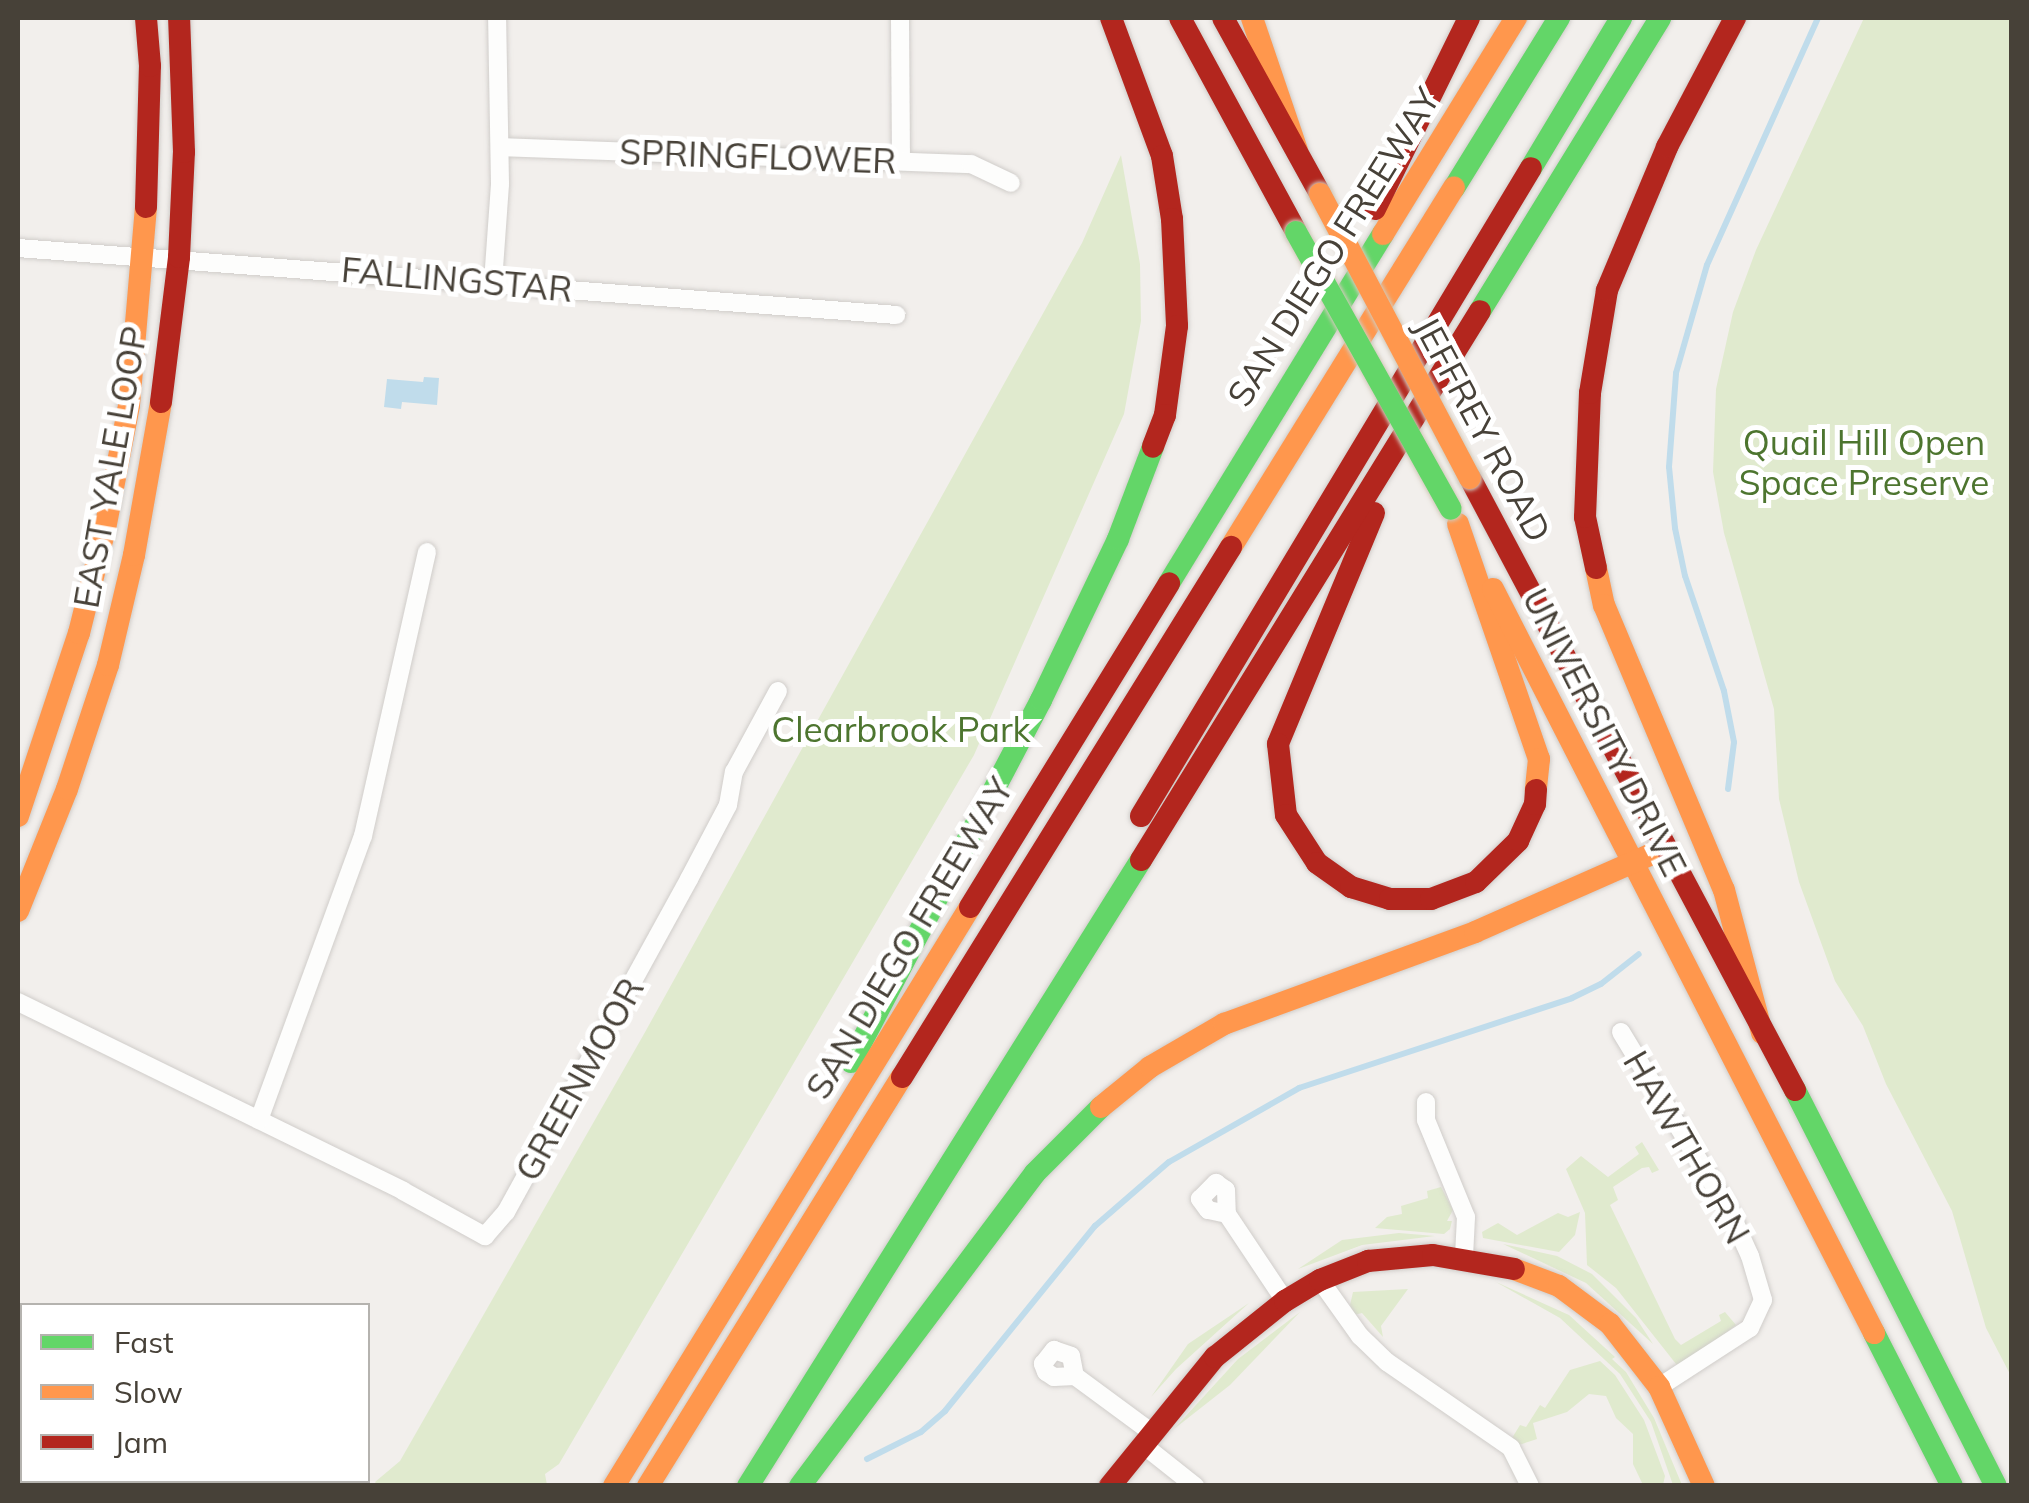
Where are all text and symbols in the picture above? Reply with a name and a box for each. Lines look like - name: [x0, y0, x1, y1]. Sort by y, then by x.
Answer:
- street label: SAN DIEGO FREEWAY: [1218, 80, 1448, 414]
- street label: SPRINGFLOWER: [619, 130, 897, 182]
- street label: FALLINGSTAR: [340, 248, 574, 310]
- street label: JEFFREY ROAD: [1406, 309, 1560, 549]
- street label: EAST YALE LOOP: [65, 323, 155, 611]
- park label: Quail Hill Open Space Preserve: [1739, 421, 1989, 503]
- street label: UNIVERSITY DRIVE: [1514, 581, 1696, 883]
- park label: Clearbrook Park: [771, 708, 1031, 750]
- street label: SAN DIEGO FREEWAY: [797, 770, 1021, 1106]
- street label: GREENMOOR: [506, 970, 652, 1188]
- street label: HAWTHORN: [1615, 1043, 1759, 1251]
- legend: [20, 1303, 370, 1483]
- text: Fast: [114, 1323, 174, 1361]
- text: Slow: [114, 1373, 183, 1411]
- text: Jam: [114, 1423, 168, 1461]

